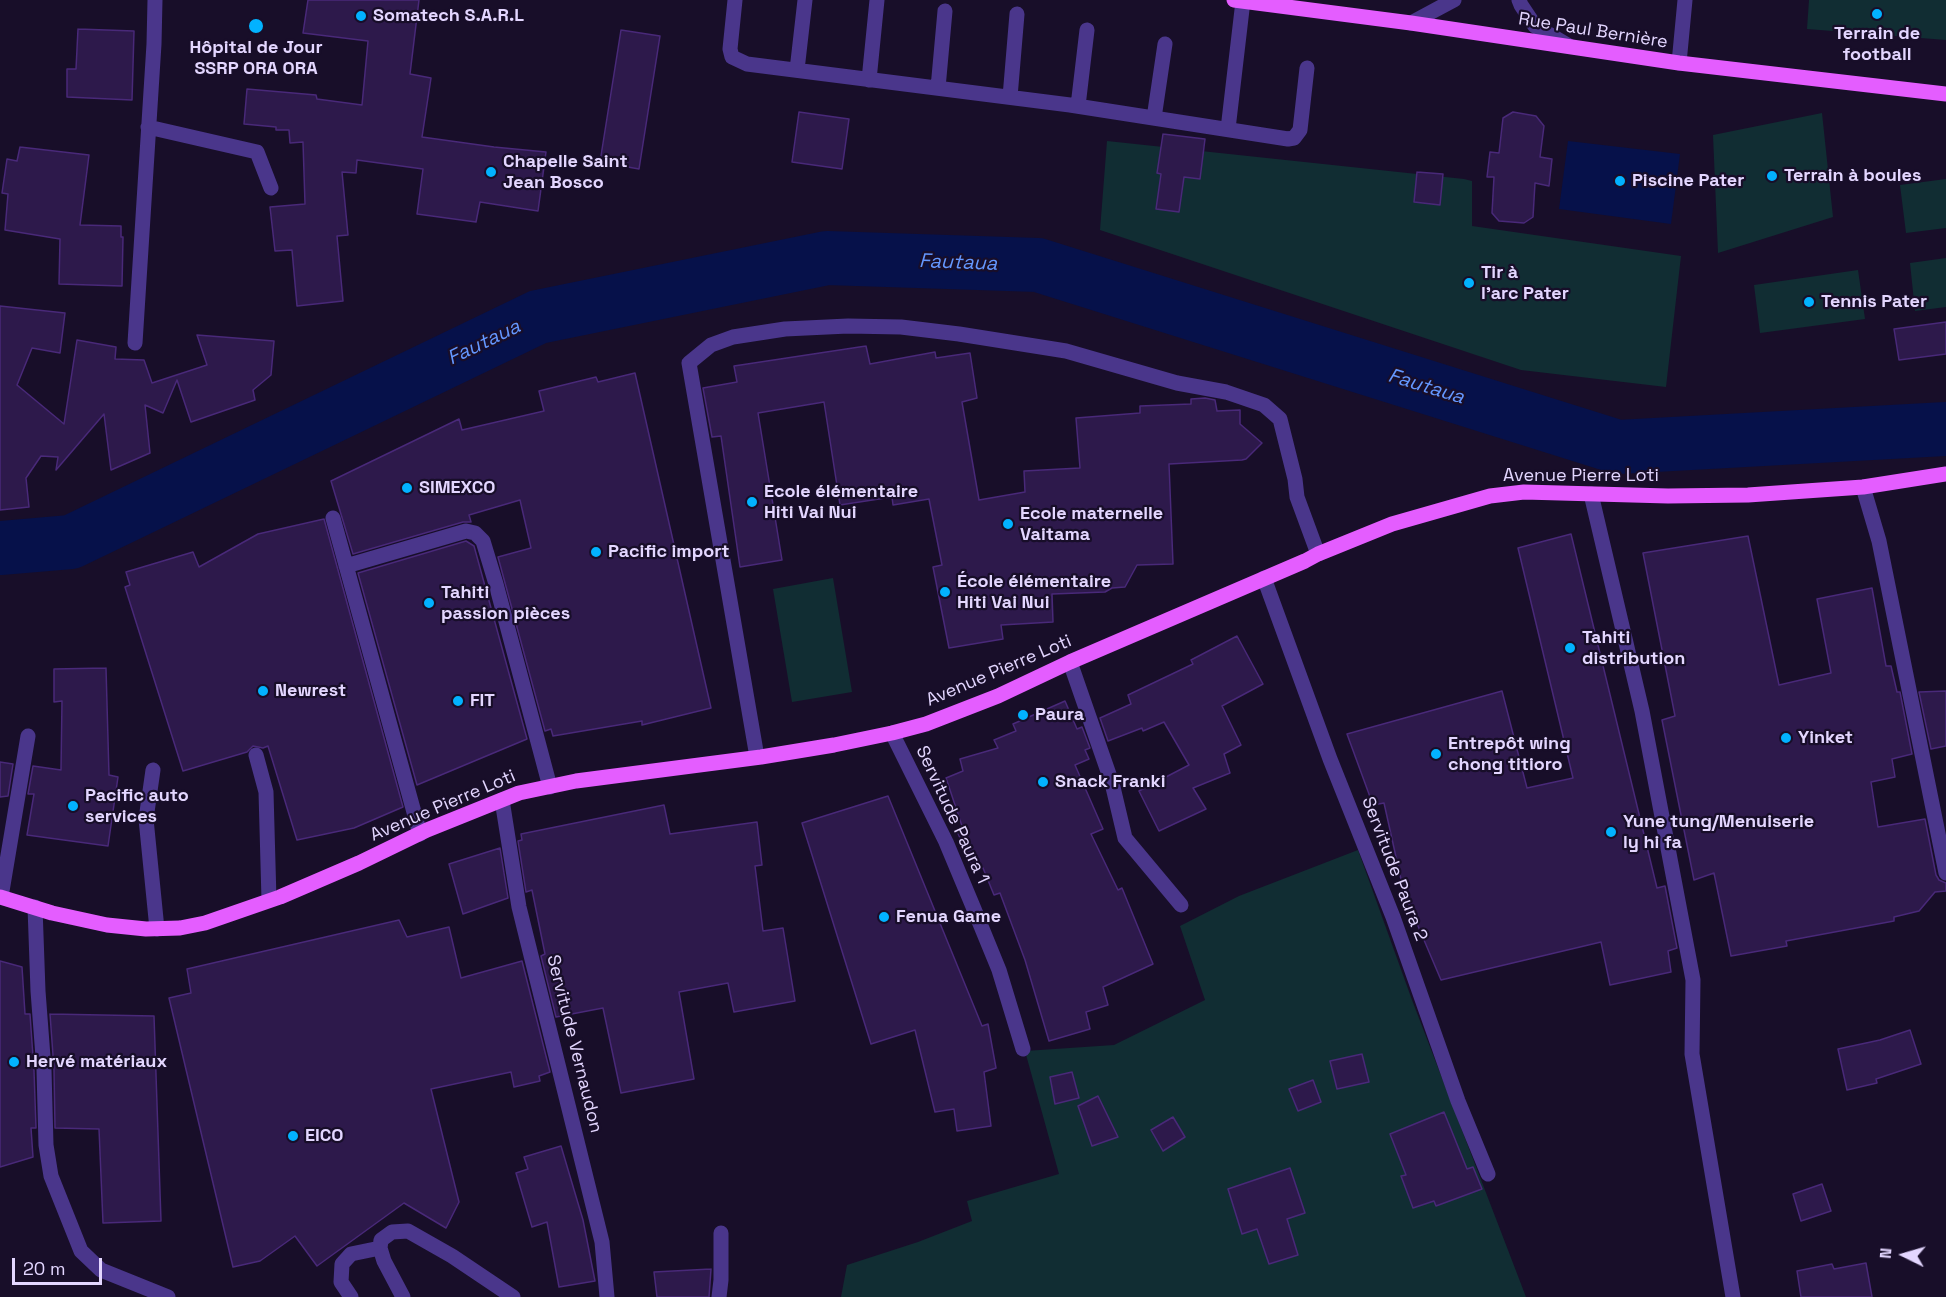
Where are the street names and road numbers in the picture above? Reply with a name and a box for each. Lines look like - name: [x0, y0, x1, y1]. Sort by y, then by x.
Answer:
- street label: Rue Paul Bernière: [1517, 9, 1669, 53]
- street label: Avenue Pierre Loti: [1503, 465, 1659, 487]
- street label: Avenue Pierre Loti: [923, 631, 1075, 711]
- street label: Servitude Paura 1: [911, 743, 993, 887]
- street label: Avenue Pierre Loti: [367, 766, 519, 846]
- street label: Servitude Paura 2: [1357, 794, 1431, 944]
- street label: Servitude Vernaudon: [541, 953, 607, 1135]

